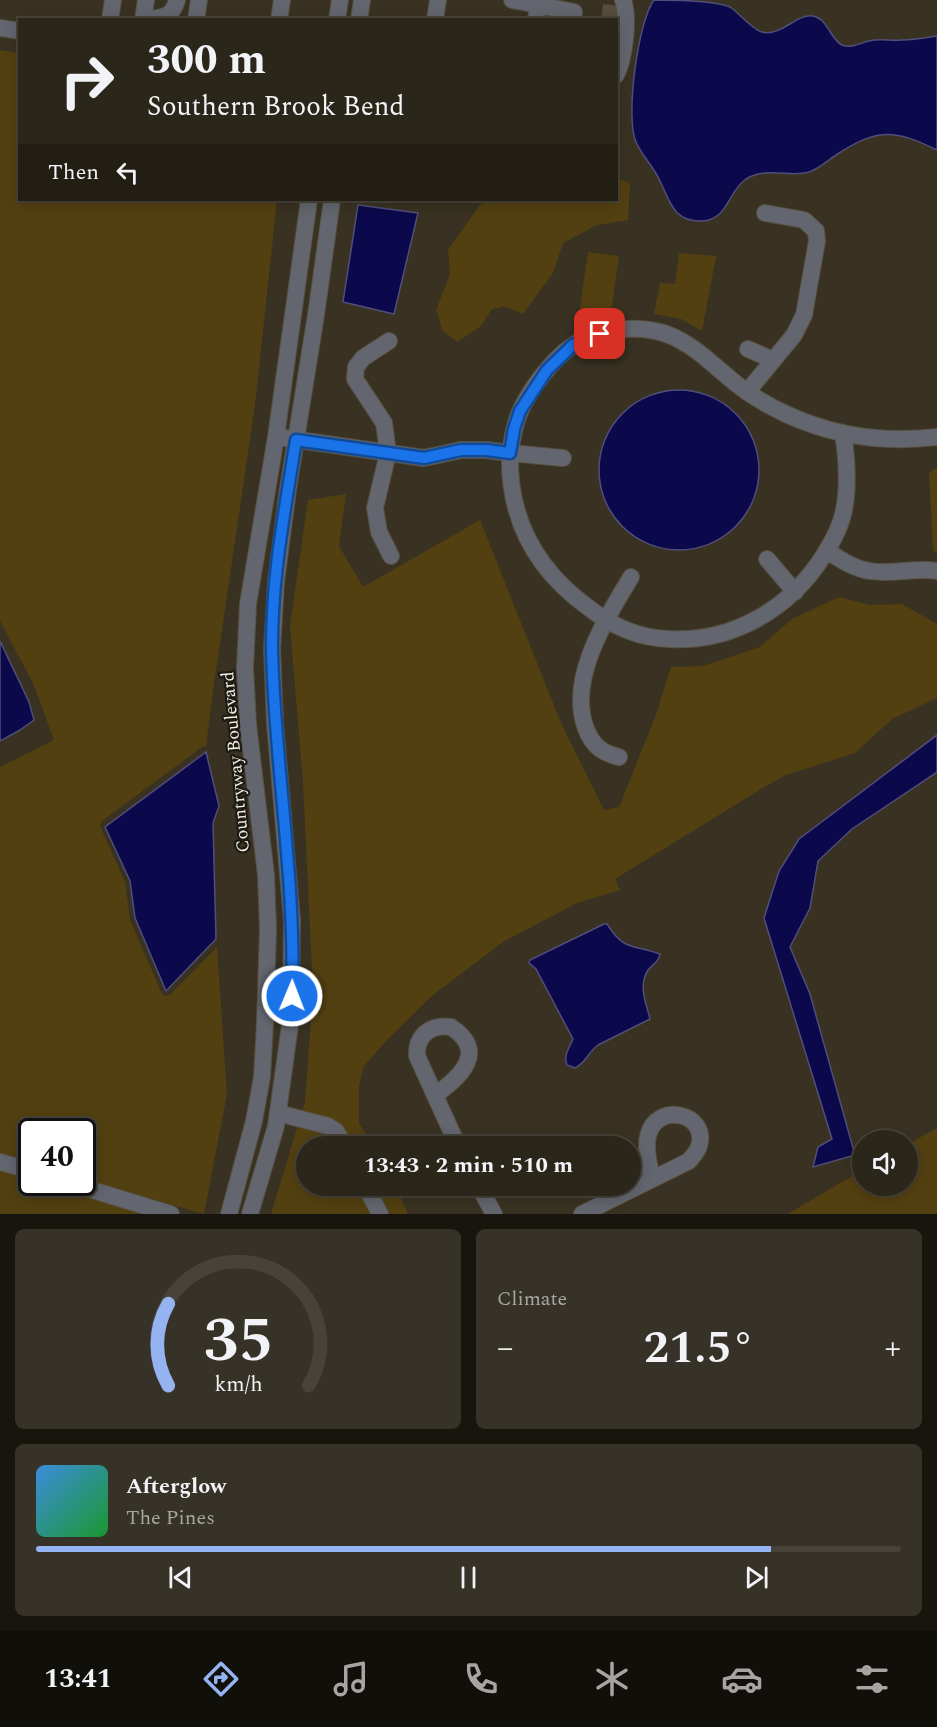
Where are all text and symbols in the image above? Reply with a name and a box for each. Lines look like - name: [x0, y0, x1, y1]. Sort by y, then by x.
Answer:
- text: 300 m: [147, 29, 266, 92]
- icon: right: [48, 42, 126, 120]
- text: Southern Brook Bend: [147, 86, 405, 128]
- text: Then: [48, 156, 99, 189]
- icon: left: [111, 156, 144, 189]
- pin: [574, 308, 625, 359]
- icon: arrive: [583, 317, 616, 350]
- street label: Countryway Boulevard: [214, 670, 257, 854]
- position arrow: [260, 964, 324, 1028]
- speed limit sign: 40: [18, 1118, 96, 1196]
- map controls: [852, 1130, 918, 1196]
- button: sound: [852, 1130, 918, 1196]
- text: 13:43 · 2 min · 510 m: [364, 1149, 573, 1182]
- text: Climate: [497, 1284, 567, 1314]
- text: 35: [203, 1294, 273, 1389]
- text: 21.5°: [644, 1314, 754, 1383]
- text: −: [497, 1323, 514, 1373]
- text: +: [884, 1323, 901, 1373]
- text: km/h: [214, 1368, 262, 1401]
- text: Afterglow: [126, 1470, 226, 1503]
- text: The Pines: [126, 1503, 215, 1533]
- icon: previous: [164, 1561, 197, 1594]
- icon: pause: [452, 1561, 485, 1594]
- icon: next: [740, 1561, 773, 1594]
- text: 13:41: [44, 1658, 112, 1700]
- icon: directions: [200, 1658, 242, 1700]
- icon: music: [330, 1658, 372, 1700]
- icon: phone: [460, 1658, 502, 1700]
- icon: climate: [591, 1658, 633, 1700]
- icon: car: [721, 1658, 763, 1700]
- icon: filters: [851, 1658, 893, 1700]

